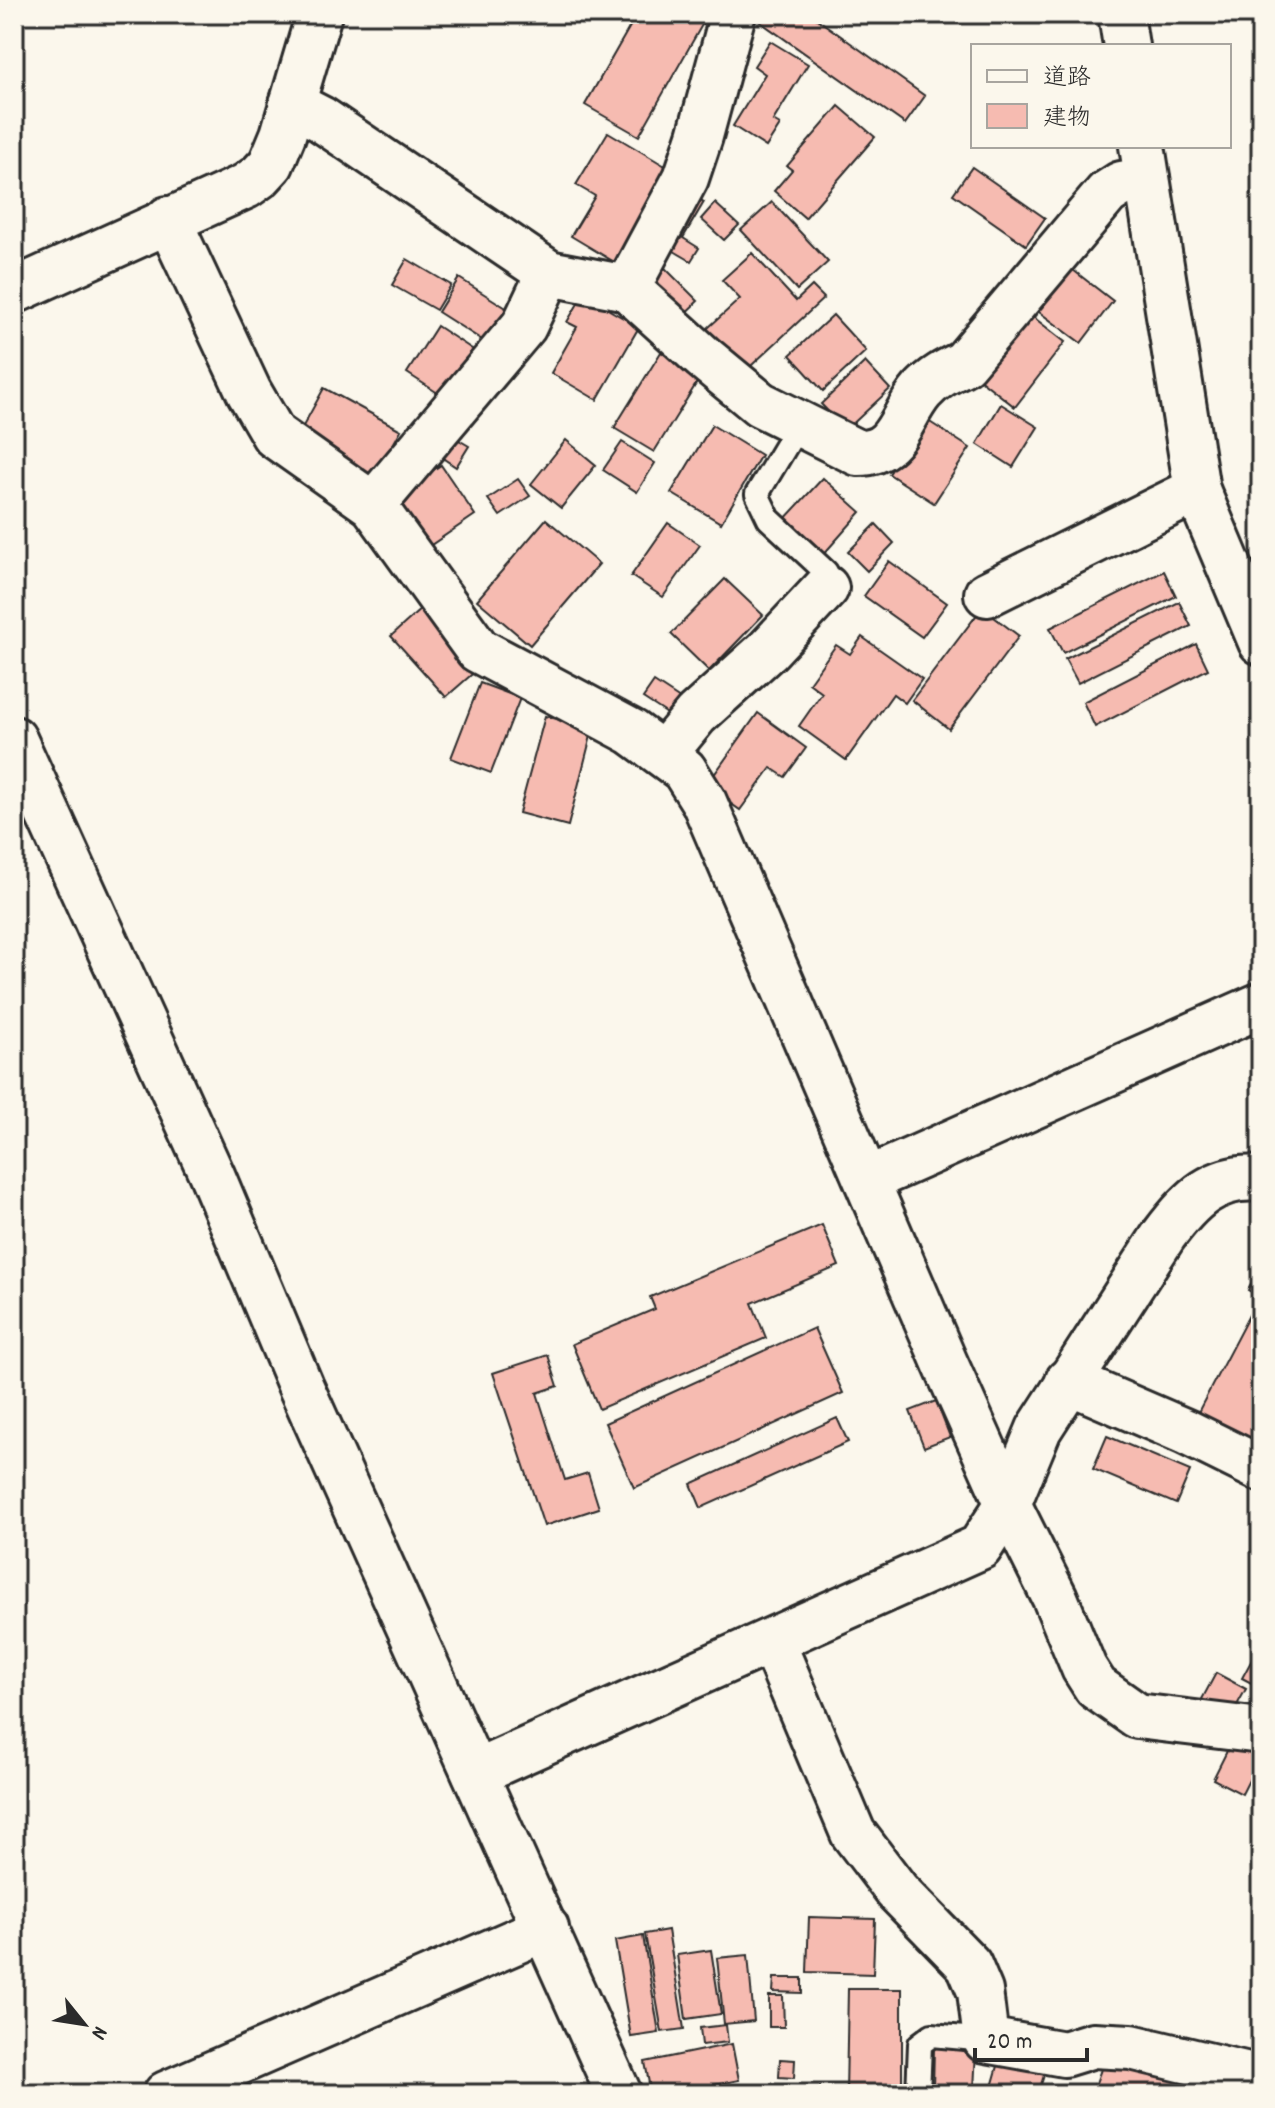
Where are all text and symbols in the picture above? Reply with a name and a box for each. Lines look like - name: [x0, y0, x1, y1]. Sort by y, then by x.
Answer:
- legend: [971, 44, 1231, 148]
- text: 道路: [1043, 62, 1091, 96]
- text: 建物: [1043, 102, 1091, 136]
- north arrow: [44, 1984, 124, 2064]
- scale bar: [975, 2012, 1087, 2062]
- text: N: [82, 2020, 114, 2045]
- text: 20 m: [987, 2026, 1033, 2060]

